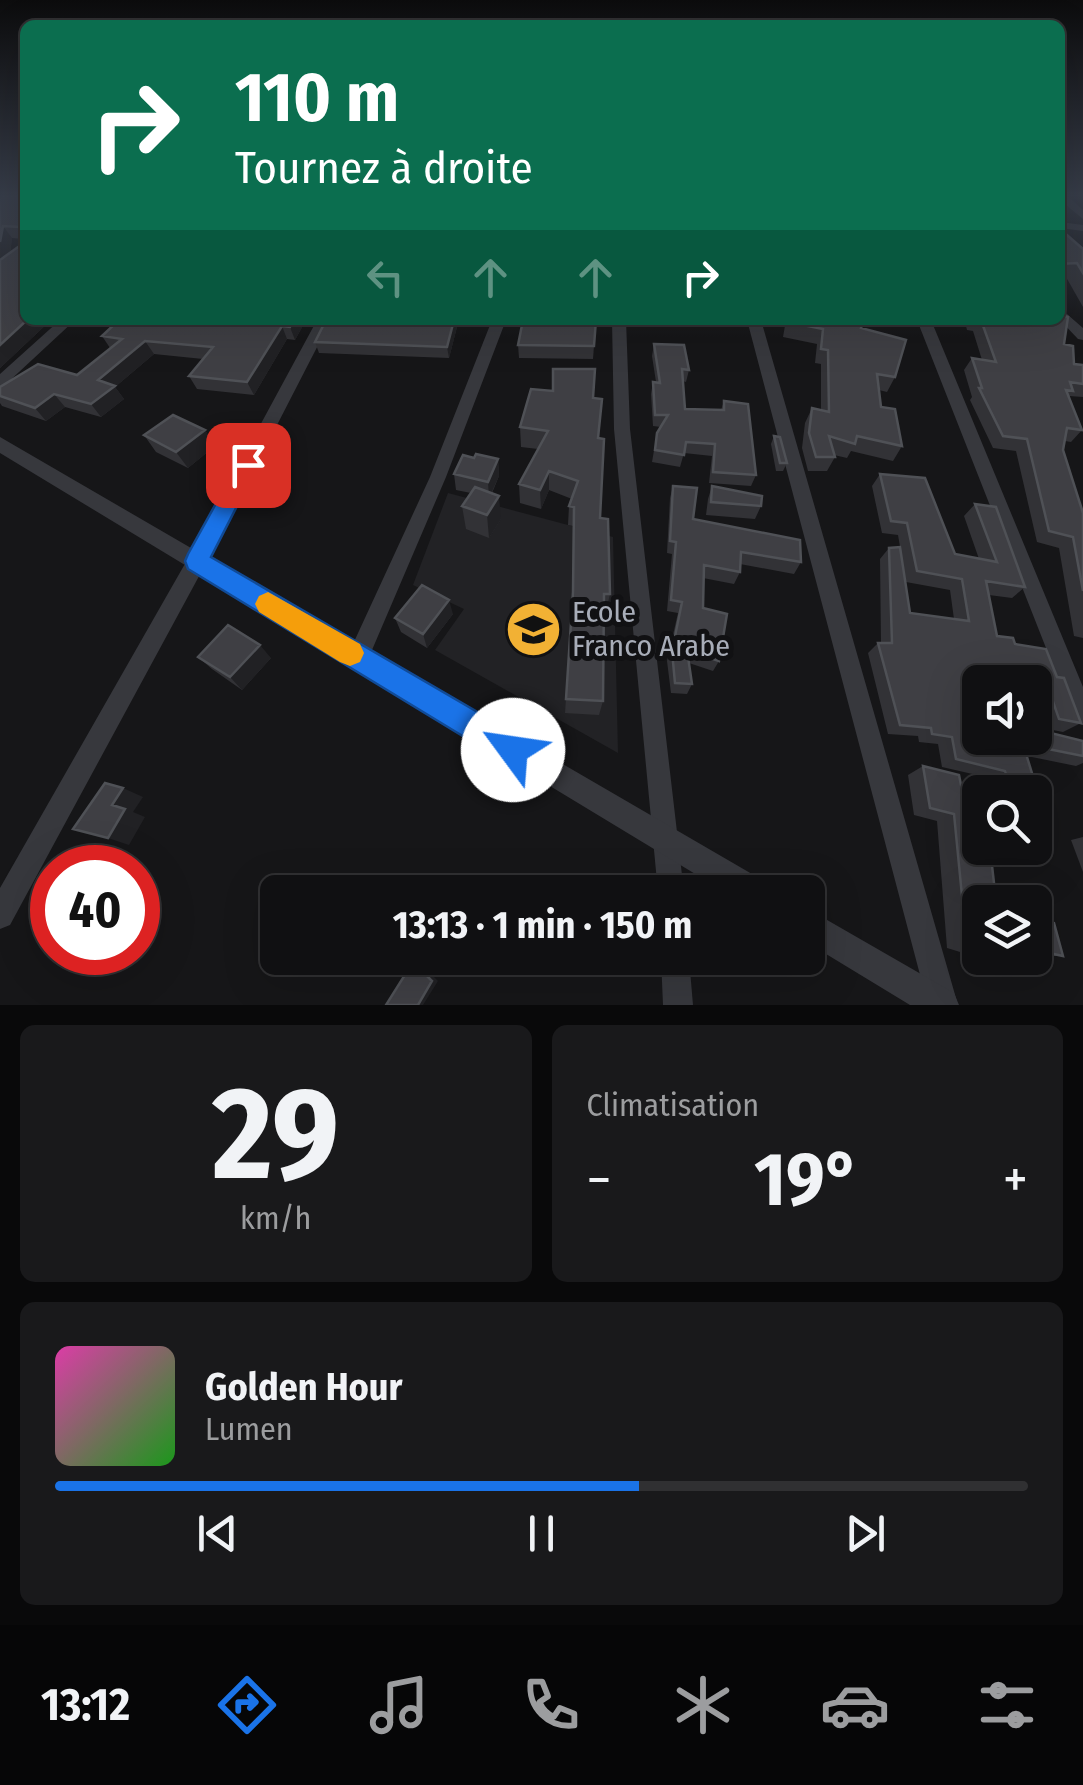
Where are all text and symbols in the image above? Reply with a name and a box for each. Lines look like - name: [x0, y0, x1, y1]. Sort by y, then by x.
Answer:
- text: 110 m: [235, 56, 399, 140]
- icon: right: [70, 60, 200, 190]
- text: Tournez à droite: [235, 141, 533, 195]
- icon: left: [358, 250, 413, 305]
- icon: ahead: [463, 250, 518, 305]
- icon: ahead: [568, 250, 623, 305]
- icon: right: [673, 250, 728, 305]
- pin: [206, 423, 291, 508]
- icon: arrive: [221, 438, 276, 493]
- place label: Ecole Franco Arabe: [572, 594, 730, 664]
- school or university icon: Ecole Franco Arabe: [503, 599, 563, 659]
- map controls: [962, 665, 1052, 975]
- button: sound: [962, 665, 1052, 755]
- position arrow: [461, 698, 565, 802]
- button: search: [962, 775, 1052, 865]
- speed limit sign: 40: [30, 845, 160, 975]
- button: layers: [962, 885, 1052, 975]
- text: 13:13 · 1 min · 150 m: [393, 902, 692, 948]
- text: 29: [212, 1056, 339, 1212]
- text: Climatisation: [587, 1086, 759, 1124]
- text: 19°: [754, 1135, 860, 1225]
- text: −: [587, 1147, 611, 1213]
- text: +: [1003, 1147, 1028, 1213]
- text: km/h: [240, 1199, 311, 1237]
- text: Golden Hour: [205, 1364, 403, 1410]
- text: Lumen: [205, 1410, 293, 1448]
- icon: previous: [190, 1506, 245, 1561]
- icon: pause: [514, 1506, 569, 1561]
- icon: next: [838, 1506, 893, 1561]
- icon: directions: [212, 1670, 282, 1740]
- icon: music: [364, 1670, 434, 1740]
- icon: phone: [516, 1670, 586, 1740]
- icon: climate: [668, 1670, 738, 1740]
- icon: car: [820, 1670, 890, 1740]
- icon: filters: [972, 1670, 1042, 1740]
- text: 13:12: [41, 1678, 130, 1732]

